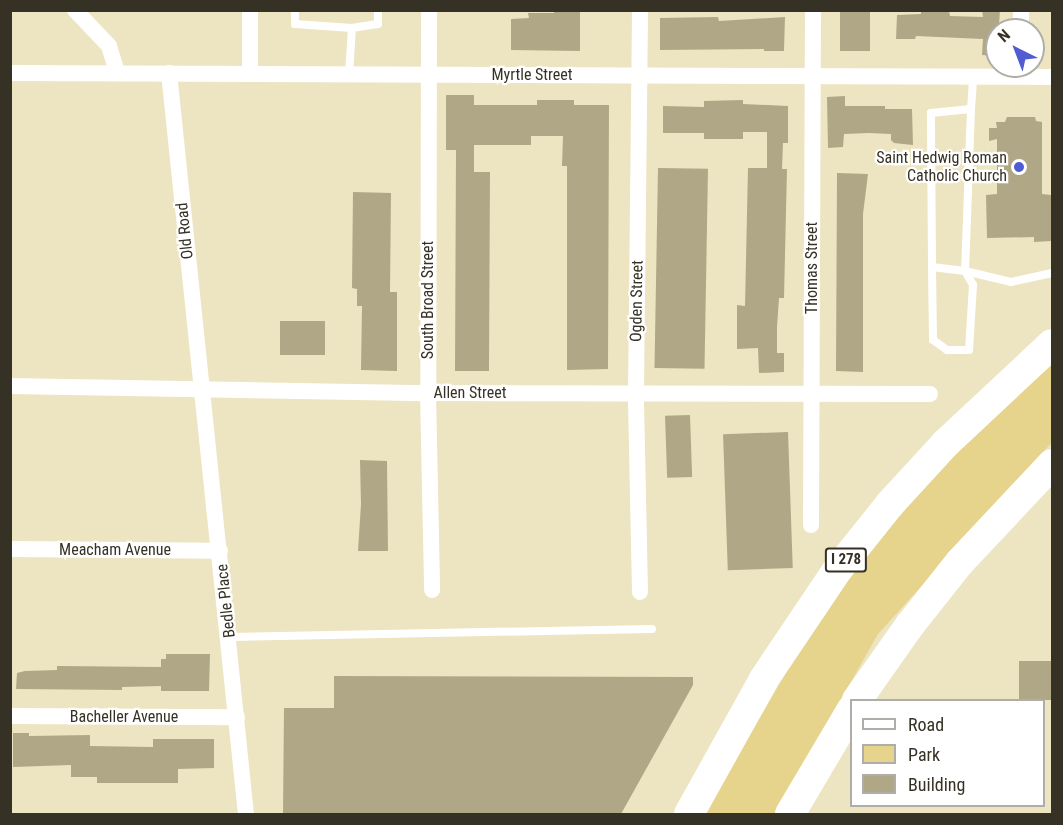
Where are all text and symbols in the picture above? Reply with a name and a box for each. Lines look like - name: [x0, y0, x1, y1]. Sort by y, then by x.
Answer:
- north arrow: [985, 18, 1045, 78]
- text: N: [994, 25, 1014, 46]
- street label: Myrtle Street: [491, 65, 573, 85]
- place label: Saint Hedwig Roman Catholic Church: [876, 148, 1007, 186]
- marker: Saint Hedwig Roman Catholic Church: [1012, 160, 1026, 174]
- street label: Old Road: [172, 202, 198, 260]
- street label: Thomas Street: [802, 222, 822, 314]
- street label: South Broad Street: [418, 241, 438, 359]
- street label: Ogden Street: [627, 260, 647, 342]
- street label: Allen Street: [434, 383, 506, 403]
- street label: Meacham Avenue: [59, 540, 171, 560]
- road number: I 278: [824, 548, 868, 572]
- street label: Bedle Place: [213, 563, 239, 639]
- legend: [850, 699, 1045, 807]
- street label: Bacheller Avenue: [70, 707, 178, 727]
- text: Road: [908, 714, 944, 735]
- text: Park: [908, 744, 940, 765]
- text: Building: [908, 774, 965, 795]

